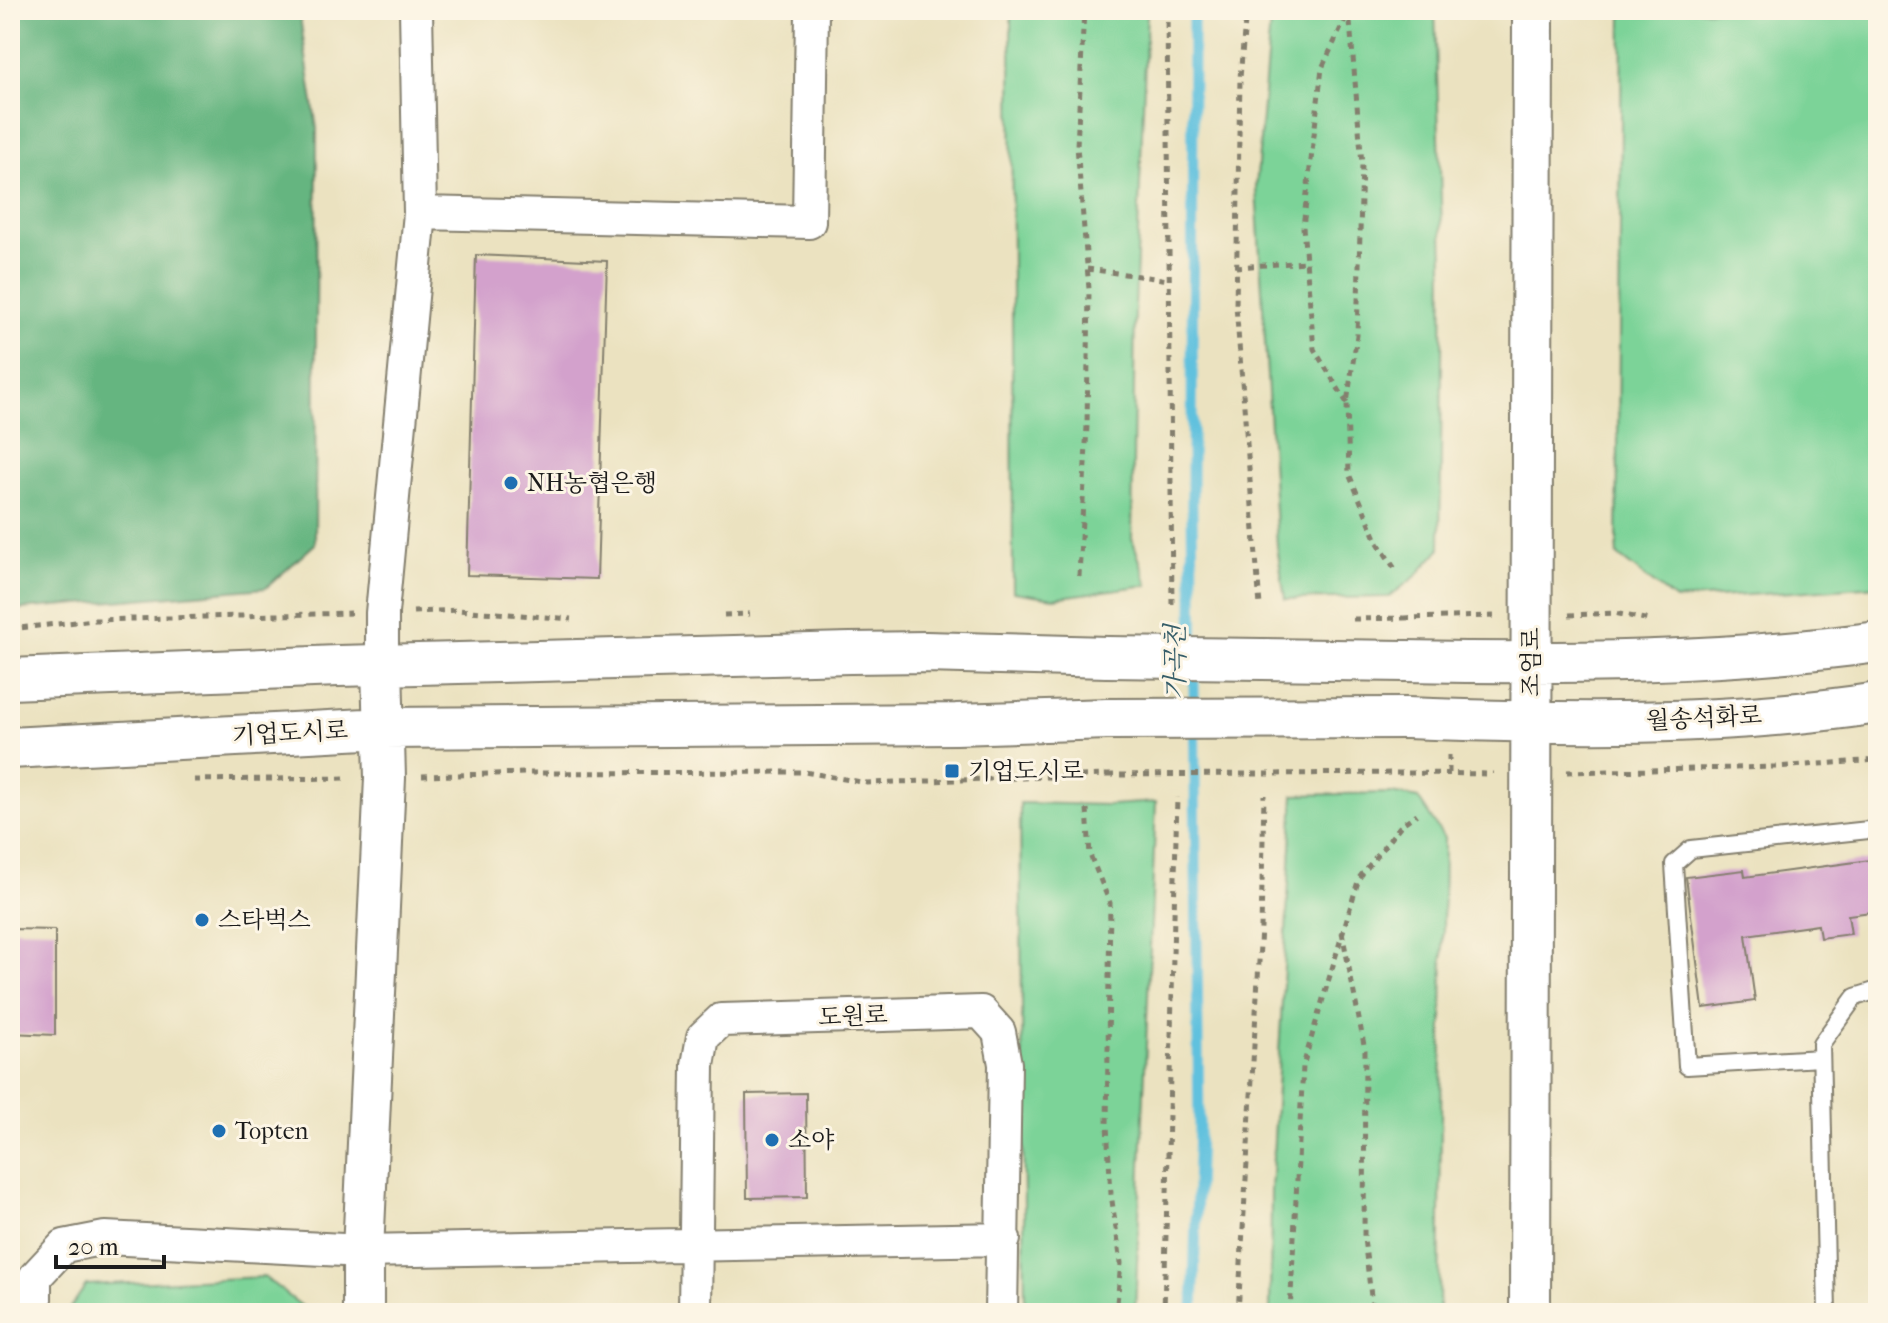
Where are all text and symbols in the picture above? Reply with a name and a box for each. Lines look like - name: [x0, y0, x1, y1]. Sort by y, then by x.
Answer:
- place label: NH농협은행: [527, 469, 657, 497]
- marker: NH농협은행: [502, 474, 520, 492]
- water label: 가곡천: [1160, 622, 1191, 700]
- street label: 조엄로: [1517, 627, 1545, 697]
- street label: 월송석화로: [1645, 701, 1763, 735]
- street label: 기업도시로: [231, 716, 349, 750]
- place label: 기업도시로: [968, 757, 1084, 785]
- marker: 기업도시로: [943, 762, 961, 780]
- place label: 스타벅스: [218, 906, 311, 934]
- marker: 스타벅스: [193, 911, 211, 929]
- street label: 도원로: [818, 1001, 888, 1031]
- place label: Topten: [235, 1117, 309, 1145]
- marker: Topten: [210, 1122, 228, 1140]
- place label: 소야: [788, 1126, 834, 1154]
- marker: 소야: [763, 1131, 781, 1149]
- scale bar: [56, 1219, 164, 1269]
- text: 20 m: [68, 1233, 119, 1261]

